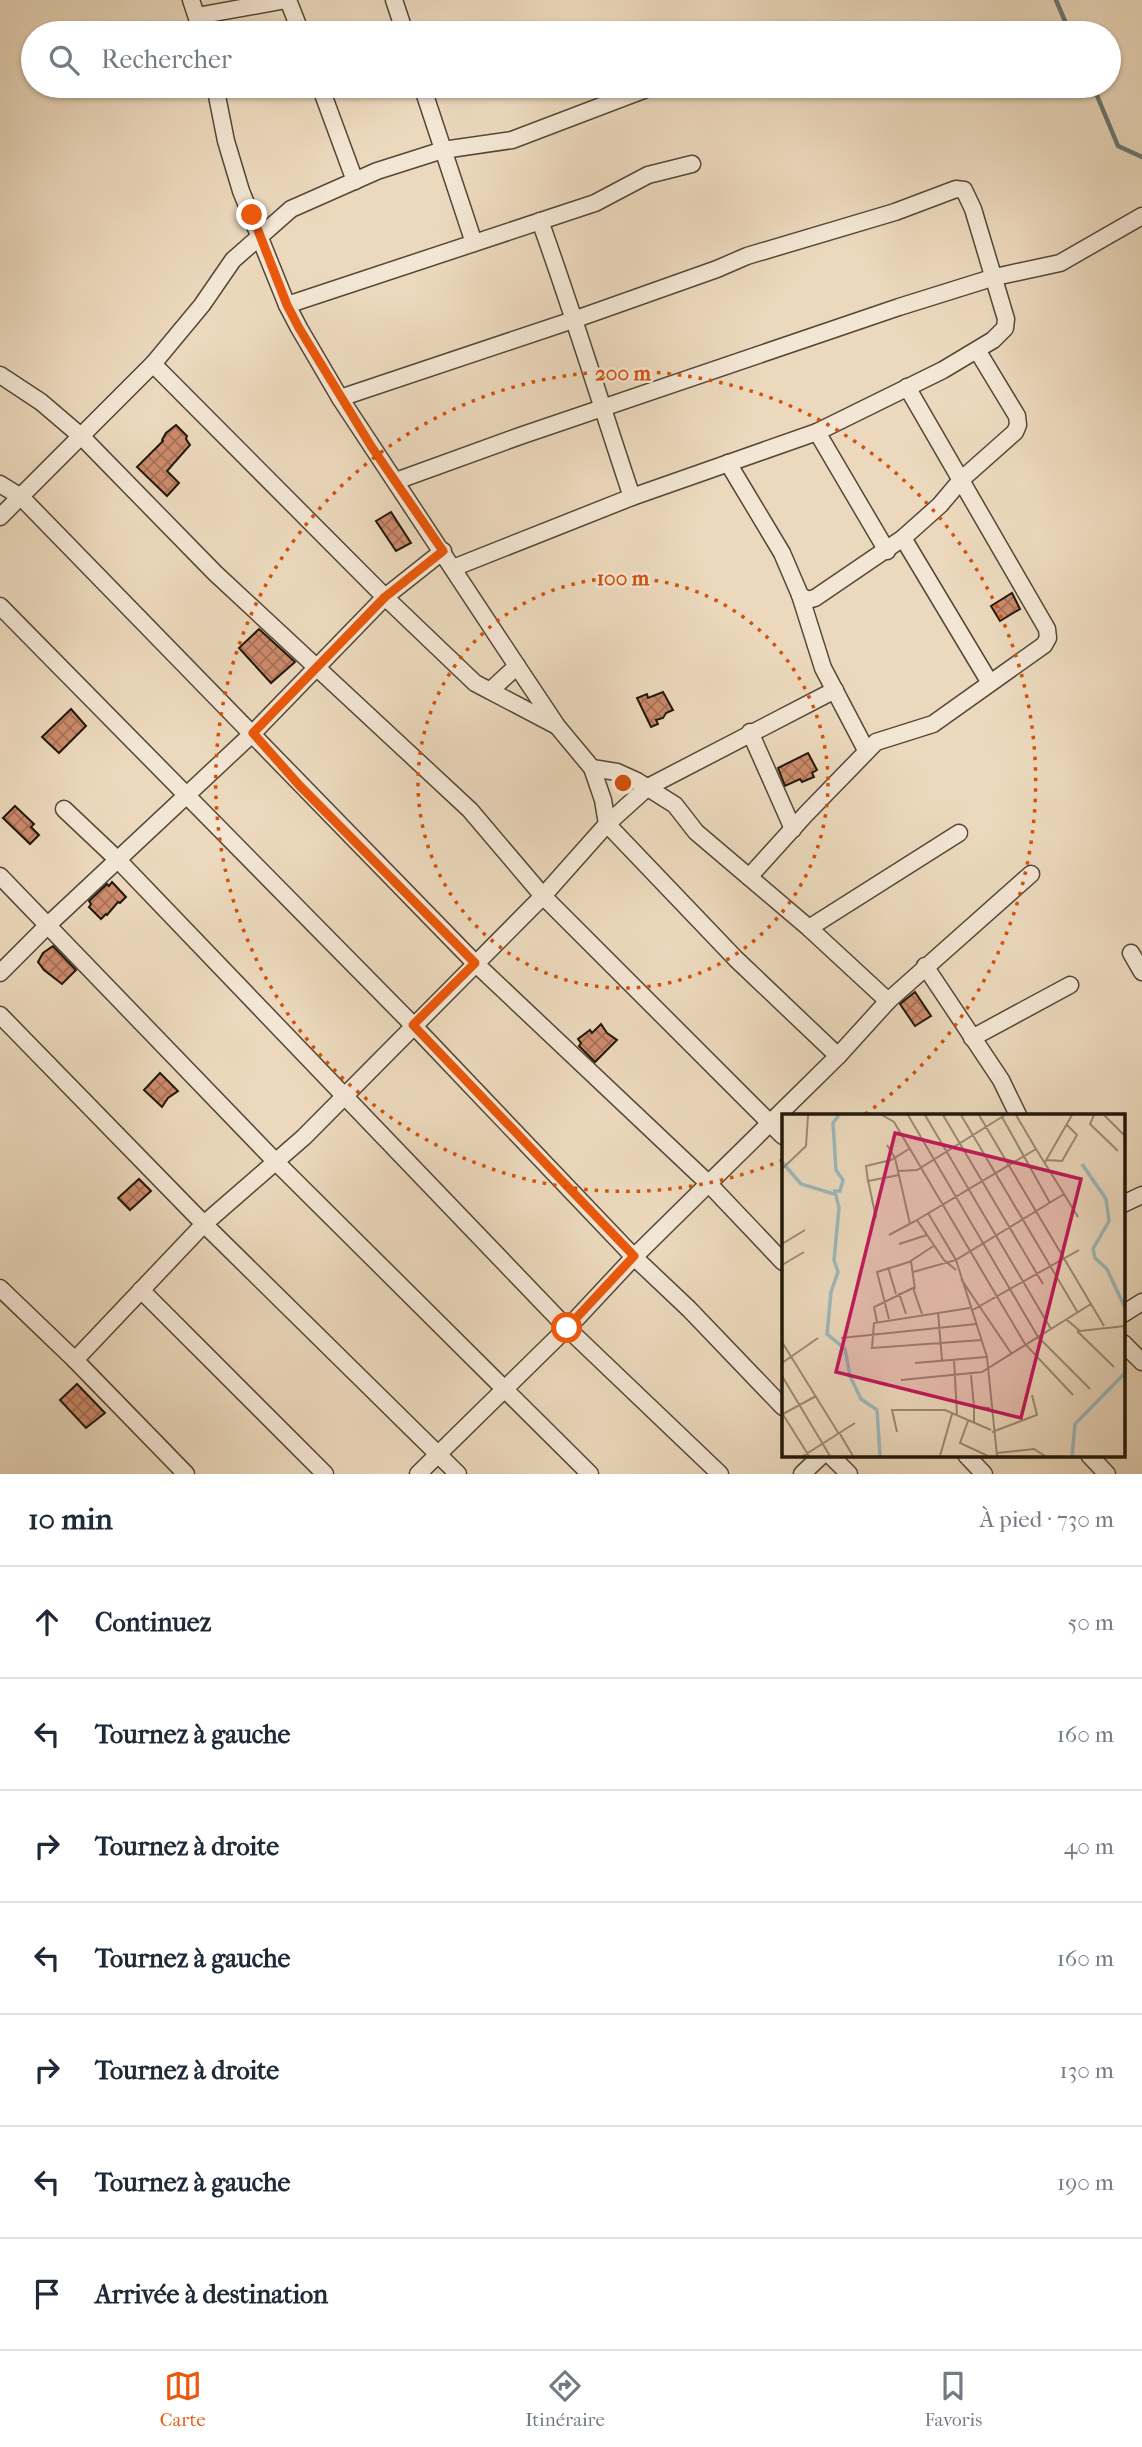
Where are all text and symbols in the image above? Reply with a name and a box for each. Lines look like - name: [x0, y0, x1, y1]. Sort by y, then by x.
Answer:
- search box: [21, 21, 1121, 98]
- icon: search: [45, 41, 83, 79]
- text: Rechercher: [101, 44, 232, 75]
- route end: [236, 199, 267, 230]
- text: 200 m: [595, 361, 652, 385]
- text: 100 m: [597, 566, 650, 590]
- centre of rings: [611, 771, 635, 795]
- inset map: [782, 1114, 1124, 1456]
- route start: [551, 1312, 582, 1343]
- text: 10 min: [28, 1502, 113, 1537]
- text: À pied · 730 m: [979, 1506, 1114, 1533]
- icon: ahead: [28, 1603, 66, 1641]
- text: Continuez: [95, 1607, 211, 1638]
- text: 50 m: [1067, 1609, 1114, 1636]
- icon: left: [28, 1715, 66, 1753]
- text: Tournez à gauche: [95, 1719, 290, 1750]
- text: 160 m: [1057, 1721, 1114, 1748]
- icon: right: [28, 1827, 66, 1865]
- text: Tournez à droite: [95, 1831, 279, 1862]
- text: 40 m: [1064, 1833, 1114, 1860]
- icon: left: [28, 1939, 66, 1977]
- text: Tournez à gauche: [95, 1943, 290, 1974]
- text: 160 m: [1057, 1945, 1114, 1972]
- icon: right: [28, 2051, 66, 2089]
- text: Tournez à droite: [95, 2055, 279, 2086]
- text: 130 m: [1060, 2057, 1114, 2084]
- icon: left: [28, 2163, 66, 2201]
- text: Tournez à gauche: [95, 2167, 290, 2198]
- text: 190 m: [1057, 2169, 1114, 2196]
- icon: arrive: [28, 2275, 66, 2313]
- text: Arrivée à destination: [95, 2279, 328, 2310]
- tab: Carte: [160, 2367, 206, 2431]
- tab: Itinéraire: [525, 2367, 605, 2431]
- tab: Favoris: [924, 2367, 982, 2431]

